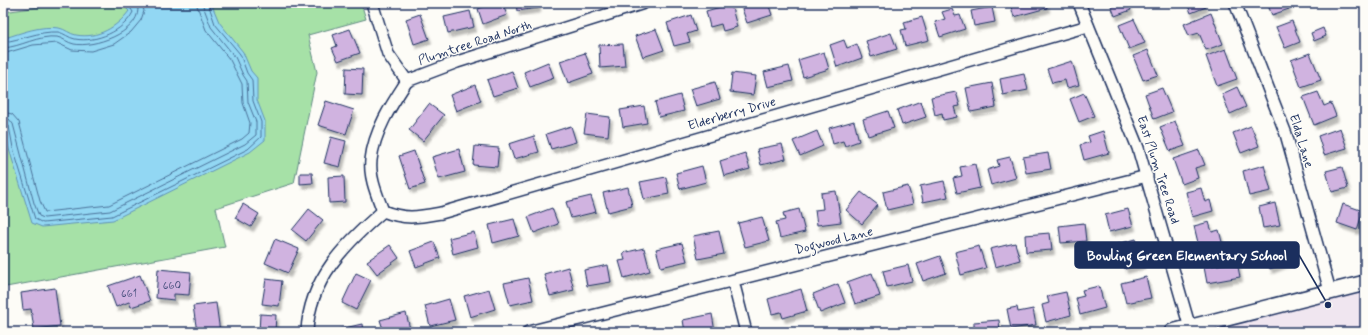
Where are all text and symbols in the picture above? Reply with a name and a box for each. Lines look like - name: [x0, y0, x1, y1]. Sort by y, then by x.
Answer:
- street label: Plumtree Road North: [416, 17, 534, 69]
- street label: Elderberry Drive: [686, 93, 778, 135]
- street label: Elda Lane: [1285, 112, 1317, 170]
- street label: East Plum Tree Road: [1132, 114, 1184, 226]
- street label: Dogwood Lane: [793, 223, 875, 261]
- callout: Bowling Green Elementary School: [1075, 242, 1299, 268]
- text: Bowling Green Elementary School: [1087, 247, 1287, 268]
- house number: 660: [163, 279, 181, 293]
- house number: 661: [121, 287, 137, 301]

